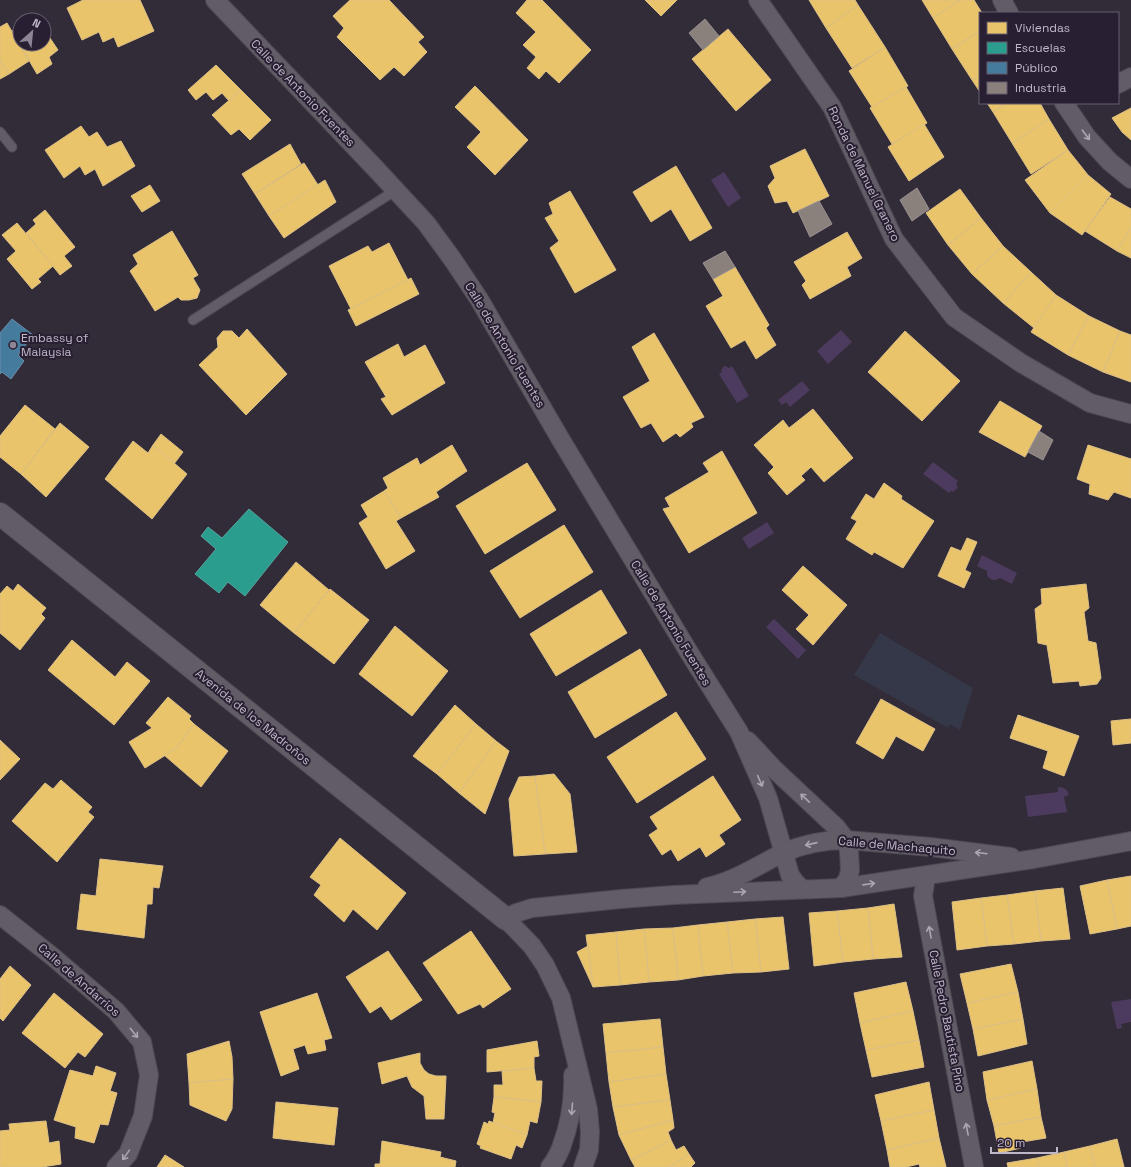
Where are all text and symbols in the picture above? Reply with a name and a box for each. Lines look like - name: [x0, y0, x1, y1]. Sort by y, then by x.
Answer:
- north arrow: [12, 12, 52, 52]
- legend: [979, 12, 1119, 104]
- text: N: [30, 15, 43, 31]
- text: Viviendas: [1015, 20, 1070, 36]
- street label: Calle de Antonio Fuentes: [247, 36, 359, 150]
- text: Escuelas: [1015, 40, 1066, 56]
- text: Público: [1015, 60, 1058, 76]
- text: Industria: [1015, 80, 1067, 96]
- street label: Ronda de Manuel Granero: [824, 104, 904, 244]
- one-way arrow: [1082, 130, 1090, 141]
- street label: Calle de Antonio Fuentes: [461, 279, 549, 411]
- place label: Embassy of Malaysia: [21, 330, 88, 360]
- marker: Embassy of Malaysia: [8, 340, 18, 350]
- street label: Calle de Antonio Fuentes: [627, 557, 715, 689]
- street label: Avenida de los Madroños: [192, 665, 314, 769]
- one-way arrow: [757, 774, 765, 786]
- one-way arrow: [800, 794, 810, 803]
- street label: Calle de Machaquito: [838, 833, 956, 859]
- one-way arrow: [804, 841, 817, 849]
- one-way arrow: [975, 849, 988, 857]
- one-way arrow: [862, 880, 875, 888]
- one-way arrow: [733, 888, 746, 895]
- one-way arrow: [925, 926, 933, 939]
- street label: Calle de Andarrios: [35, 940, 123, 1020]
- street label: Calle Pedro Bautista Pino: [925, 949, 969, 1093]
- one-way arrow: [129, 1027, 138, 1038]
- one-way arrow: [568, 1102, 575, 1115]
- one-way arrow: [963, 1123, 971, 1136]
- scale bar: [991, 1129, 1057, 1155]
- text: 20 m: [997, 1135, 1025, 1151]
- one-way arrow: [122, 1149, 130, 1160]

